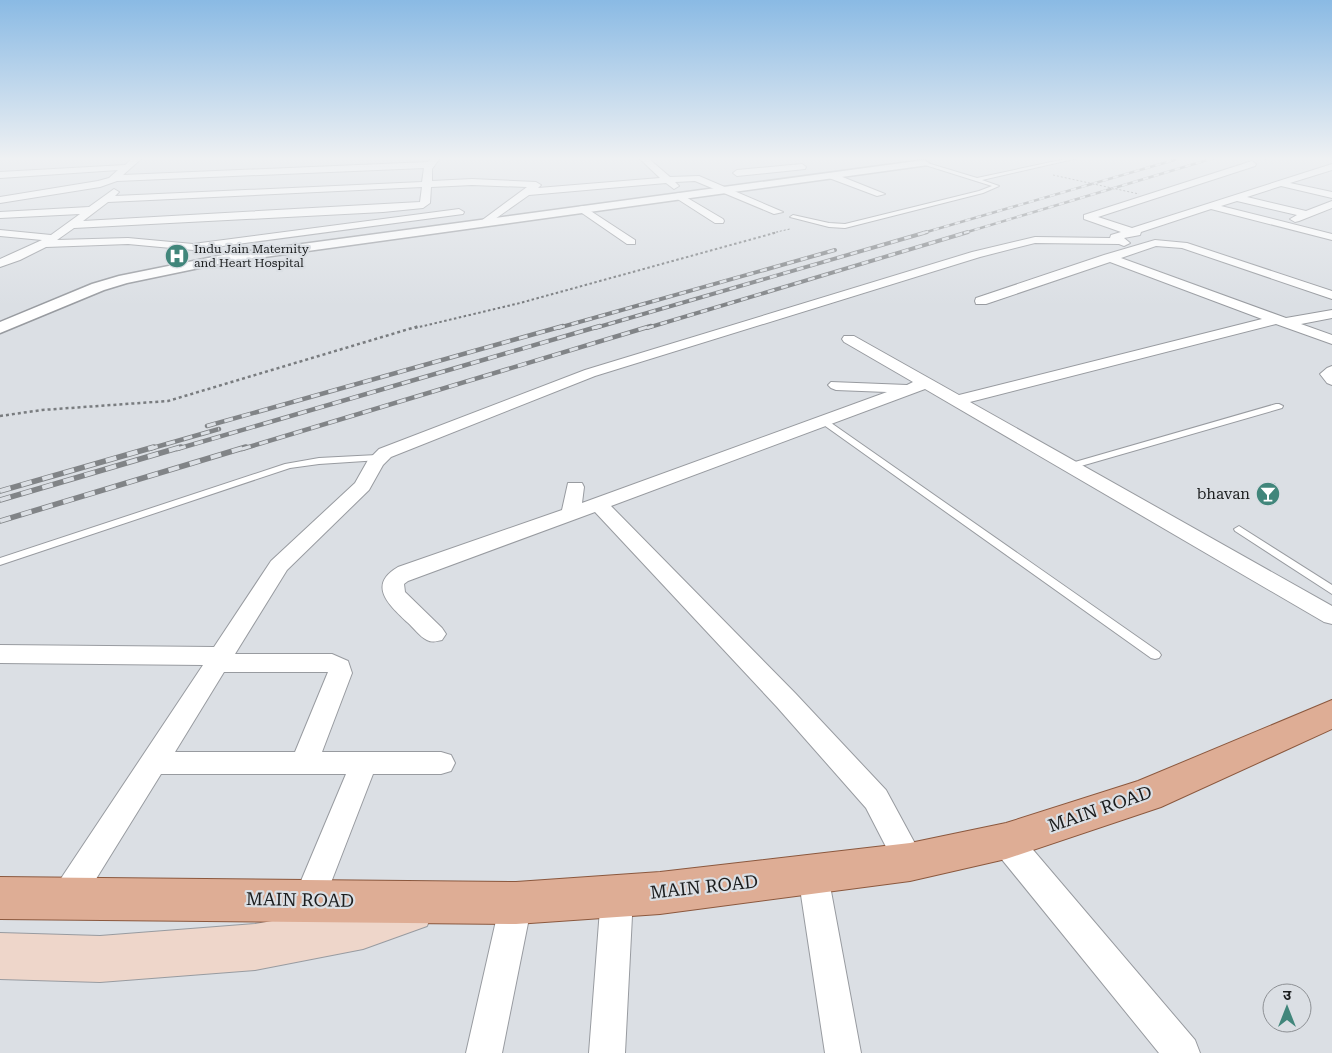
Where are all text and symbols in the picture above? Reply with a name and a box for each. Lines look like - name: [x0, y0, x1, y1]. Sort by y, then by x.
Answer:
- place label: Indu Jain Maternity and Heart Hospital: [194, 242, 310, 270]
- hospital icon: Indu Jain Maternity and Heart Hospital: [164, 243, 190, 269]
- bar icon: bhavan: [1255, 481, 1281, 507]
- place label: bhavan: [1197, 485, 1250, 503]
- street label: MAIN ROAD: [1045, 781, 1155, 836]
- street label: MAIN ROAD: [649, 870, 759, 903]
- street label: MAIN ROAD: [246, 888, 354, 911]
- north arrow: [1262, 983, 1312, 1033]
- text: उ: [1283, 987, 1292, 1003]

